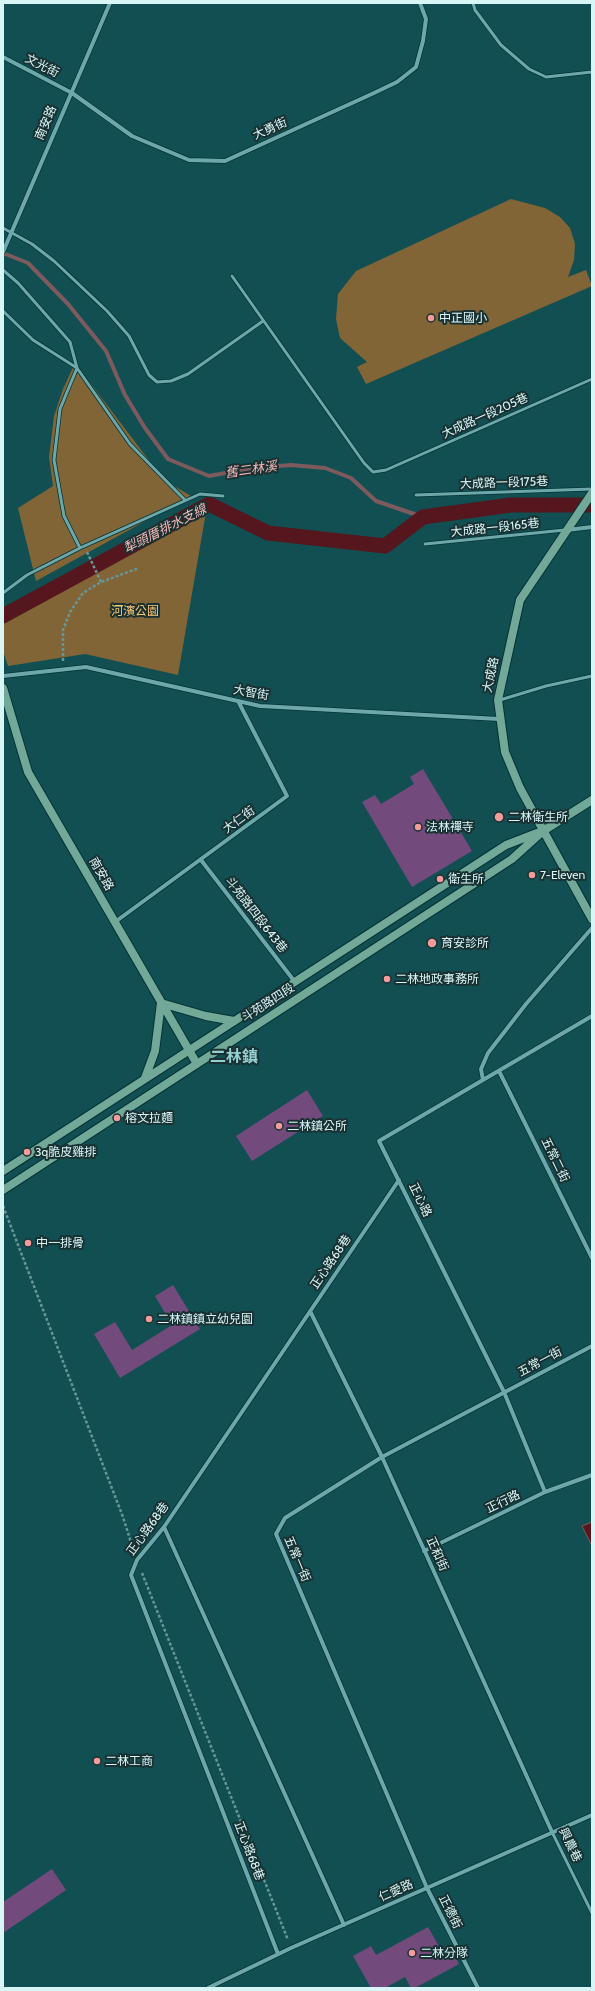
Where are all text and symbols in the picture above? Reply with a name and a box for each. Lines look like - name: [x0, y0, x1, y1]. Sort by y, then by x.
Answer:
- street label: 文光街: [23, 51, 61, 81]
- street label: 南安路: [32, 104, 60, 142]
- street label: 大勇街: [251, 115, 289, 143]
- place label: 中正國小: [439, 311, 487, 325]
- marker: 中正國小: [426, 313, 436, 323]
- street label: 大成路一段205巷: [440, 390, 530, 442]
- water label: 舊二林溪: [224, 459, 278, 481]
- street label: 大成路一段175巷: [460, 474, 548, 492]
- water label: 犁頭厝排水支線: [121, 501, 209, 557]
- street label: 大成路一段165巷: [450, 516, 540, 540]
- park label: 河濱公園: [111, 604, 159, 618]
- street label: 大成路: [480, 656, 502, 694]
- street label: 大智街: [232, 683, 270, 703]
- street label: 大仁街: [220, 804, 258, 836]
- place label: 二林衛生所: [508, 810, 568, 824]
- marker: 二林衛生所: [493, 811, 505, 823]
- place label: 法林禪寺: [426, 820, 474, 834]
- marker: 法林禪寺: [413, 822, 423, 832]
- street label: 南安路: [86, 855, 116, 893]
- place label: 7-Eleven: [540, 868, 585, 882]
- marker: 7-Eleven: [527, 870, 537, 880]
- place label: 衛生所: [448, 872, 484, 886]
- street label: 斗苑路四段643巷: [222, 874, 290, 956]
- marker: 衛生所: [435, 874, 445, 884]
- place label: 育安診所: [441, 936, 489, 950]
- marker: 育安診所: [426, 937, 438, 949]
- place label: 二林地政事務所: [395, 972, 479, 986]
- marker: 二林地政事務所: [382, 974, 392, 984]
- street label: 斗苑路四段: [239, 981, 297, 1025]
- district label: 二林鎮: [210, 1047, 258, 1067]
- place label: 榕文拉麵: [125, 1111, 173, 1125]
- marker: 榕文拉麵: [112, 1113, 122, 1123]
- place label: 二林鎮公所: [287, 1119, 347, 1133]
- marker: 二林鎮公所: [274, 1121, 284, 1131]
- street label: 五常二街: [538, 1135, 572, 1185]
- place label: 3q脆皮雞排: [35, 1145, 96, 1159]
- marker: 3q脆皮雞排: [22, 1147, 32, 1157]
- street label: 正心路: [406, 1181, 434, 1219]
- street label: 正心路68巷: [308, 1232, 354, 1292]
- place label: 中一排骨: [36, 1236, 84, 1250]
- marker: 中一排骨: [23, 1238, 33, 1248]
- place label: 二林鎮鎮立幼兒園: [157, 1312, 253, 1326]
- marker: 二林鎮鎮立幼兒園: [144, 1314, 154, 1324]
- street label: 五常一街: [515, 1344, 565, 1380]
- street label: 正行路: [484, 1488, 522, 1516]
- street label: 正心路68巷: [124, 1500, 172, 1558]
- street label: 五常一街: [281, 1534, 313, 1584]
- street label: 正和街: [423, 1535, 451, 1573]
- place label: 二林工商: [105, 1754, 153, 1768]
- marker: 二林工商: [92, 1756, 102, 1766]
- street label: 正心路68巷: [231, 1819, 267, 1883]
- street label: 興農巷: [556, 1826, 584, 1864]
- street label: 仁愛路: [377, 1877, 415, 1905]
- street label: 正德街: [435, 1893, 465, 1931]
- place label: 二林分隊: [420, 1946, 468, 1960]
- marker: 二林分隊: [407, 1948, 417, 1958]

